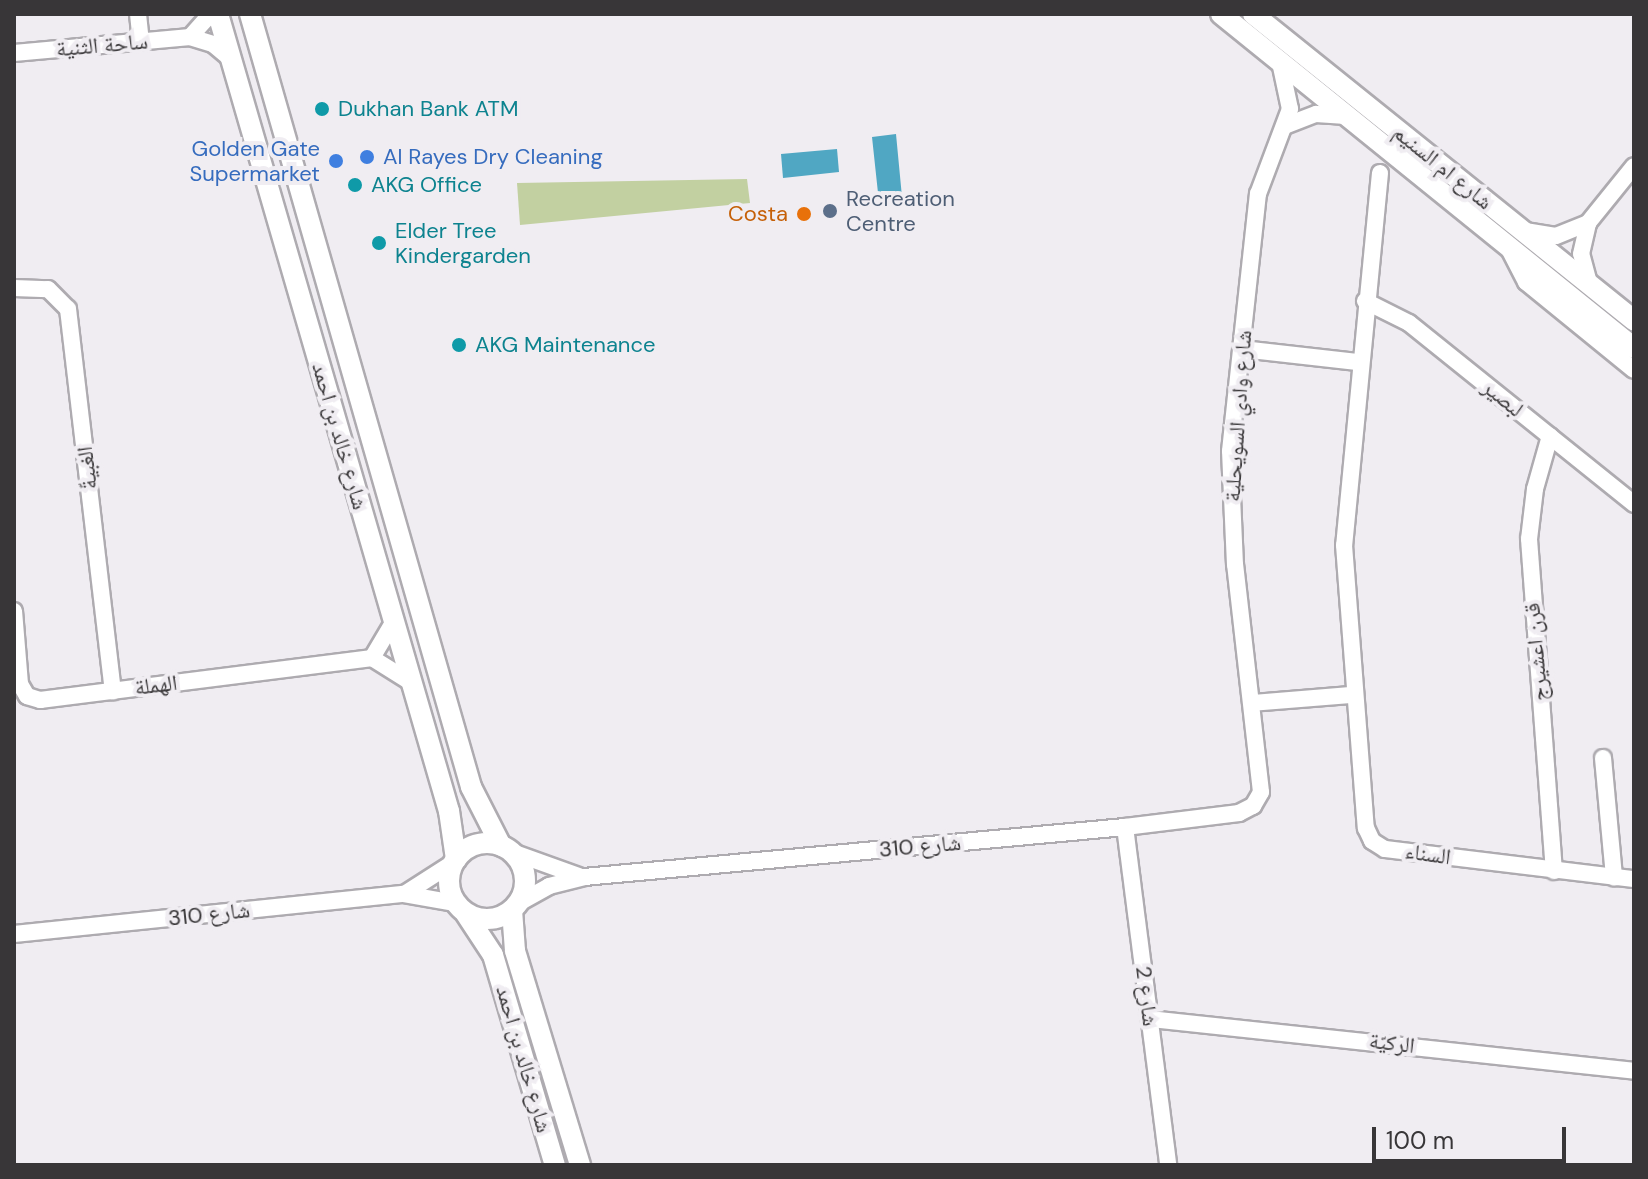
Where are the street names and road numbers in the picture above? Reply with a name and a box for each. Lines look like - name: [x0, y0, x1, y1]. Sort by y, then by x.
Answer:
- street label: ساحة الثنية: [55, 28, 149, 62]
- street label: شارع ام السنيم: [1388, 119, 1498, 215]
- street label: شارع وادي السويحلية: [1219, 329, 1257, 503]
- street label: شارع خالد بن احمد: [306, 359, 374, 513]
- street label: لبصير: [1477, 374, 1529, 422]
- street label: الغبيةّ: [71, 445, 103, 491]
- street label: قرن اعشيرج: [1519, 602, 1553, 702]
- street label: الهملة: [133, 669, 179, 701]
- street label: شارع 310: [878, 829, 962, 863]
- street label: السناء: [1403, 838, 1453, 870]
- street label: شارع 310: [167, 897, 251, 931]
- street label: شارع 2: [1130, 964, 1164, 1028]
- street label: شارع خالد بن احمد: [490, 982, 558, 1136]
- street label: الركيّة: [1368, 1027, 1416, 1059]

